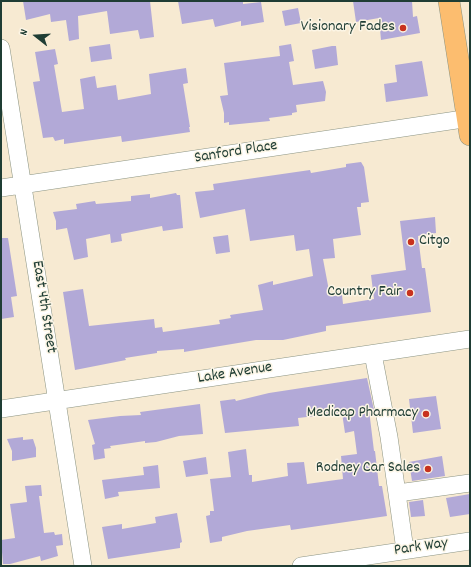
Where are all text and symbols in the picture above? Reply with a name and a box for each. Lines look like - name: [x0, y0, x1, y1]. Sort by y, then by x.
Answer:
- north arrow: [16, 16, 56, 56]
- place label: Visionary Fades: [301, 18, 395, 38]
- marker: Visionary Fades: [398, 23, 408, 33]
- text: N: [16, 28, 33, 37]
- street label: Sanford Place: [193, 137, 279, 169]
- place label: Citgo: [419, 232, 450, 252]
- marker: Citgo: [406, 237, 416, 247]
- street label: East 4th Street: [26, 259, 60, 355]
- place label: Country Fair: [327, 283, 402, 303]
- marker: Country Fair: [405, 288, 415, 298]
- street label: Lake Avenue: [196, 359, 274, 389]
- place label: Medicap Pharmacy: [307, 404, 418, 424]
- marker: Medicap Pharmacy: [421, 409, 431, 419]
- place label: Rodney Car Sales: [316, 459, 420, 479]
- marker: Rodney Car Sales: [423, 464, 433, 474]
- street label: Park Way: [393, 535, 449, 561]

